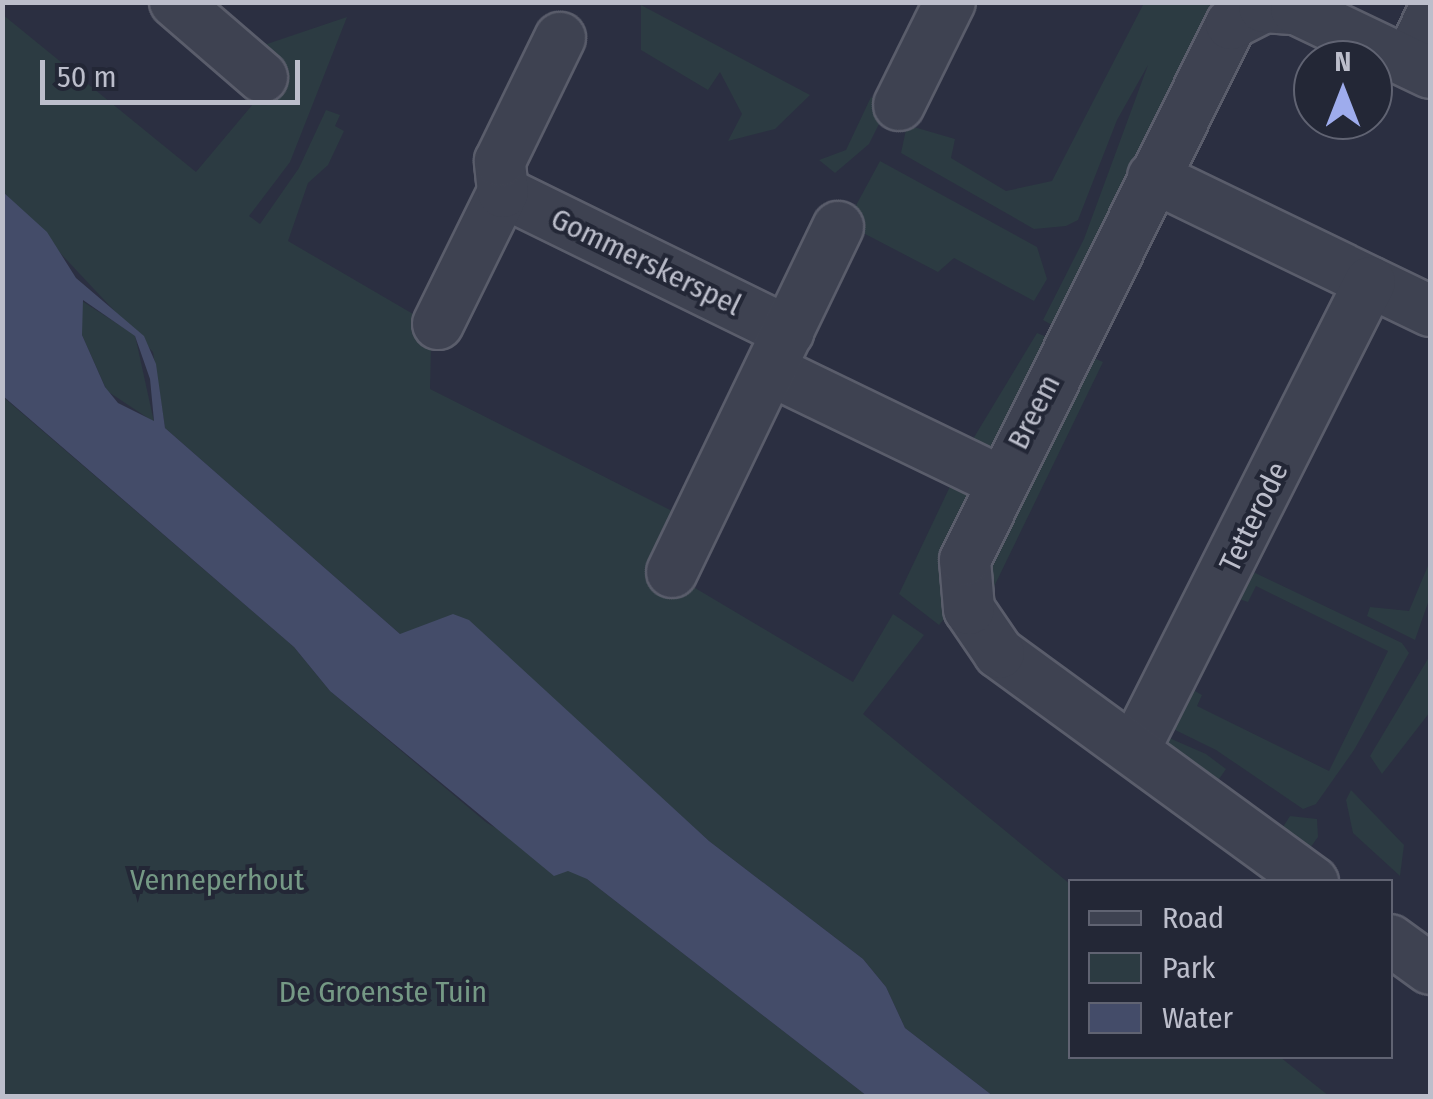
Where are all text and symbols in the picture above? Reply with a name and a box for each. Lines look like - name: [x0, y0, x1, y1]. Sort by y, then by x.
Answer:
- scale bar: [45, 40, 305, 102]
- north arrow: [1293, 40, 1393, 140]
- text: N: [1335, 45, 1351, 78]
- text: 50 m: [57, 59, 117, 95]
- street label: Gommerskerspel: [545, 200, 747, 324]
- street label: Breem: [1000, 369, 1068, 455]
- street label: Tetterode: [1212, 456, 1296, 578]
- park label: Venneperhout: [130, 862, 304, 898]
- legend: [1068, 879, 1393, 1059]
- text: Road: [1162, 900, 1224, 936]
- text: Park: [1162, 950, 1215, 986]
- park label: De Groenste Tuin: [279, 974, 487, 1010]
- text: Water: [1162, 1000, 1233, 1036]

